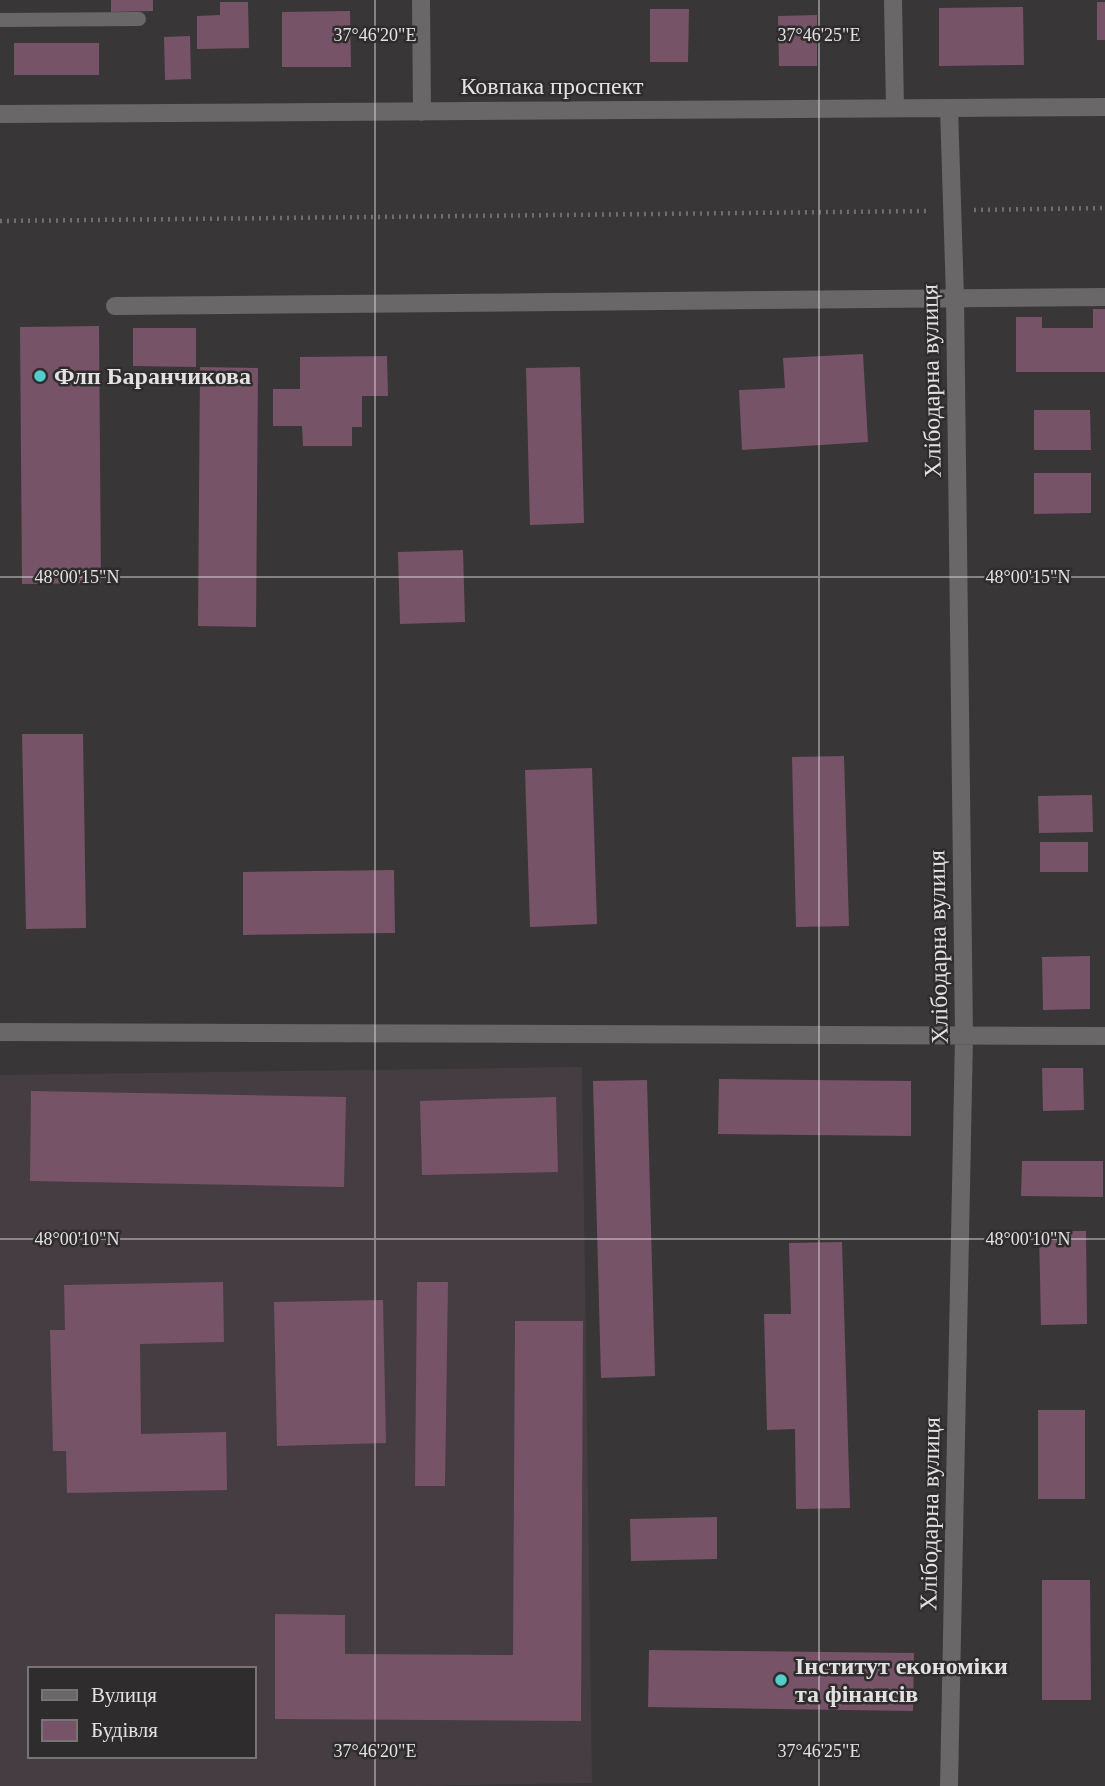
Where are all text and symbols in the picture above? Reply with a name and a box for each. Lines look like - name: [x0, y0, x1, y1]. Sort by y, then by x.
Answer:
- text: 37°46'20"E: [334, 25, 416, 45]
- text: 37°46'25"E: [778, 25, 860, 45]
- street label: Ковпака проспект: [460, 73, 644, 99]
- street label: Хлібодарна вулиця: [916, 284, 946, 478]
- place label: Флп Баранчикова: [54, 363, 251, 389]
- marker: Флп Баранчикова: [32, 368, 48, 384]
- text: 48°00'15"N: [35, 567, 119, 587]
- text: 48°00'15"N: [986, 567, 1070, 587]
- street label: Хлібодарна вулиця: [923, 850, 953, 1044]
- text: 48°00'10"N: [35, 1229, 119, 1249]
- text: 48°00'10"N: [986, 1229, 1070, 1249]
- street label: Хлібодарна вулиця: [915, 1417, 945, 1611]
- place label: Інститут економіки та фінансів: [795, 1653, 1008, 1707]
- legend: [28, 1667, 256, 1758]
- marker: Інститут економіки та фінансів: [773, 1672, 789, 1688]
- text: Вулиця: [91, 1683, 157, 1707]
- text: Будівля: [91, 1718, 158, 1742]
- text: 37°46'20"E: [334, 1741, 416, 1761]
- text: 37°46'25"E: [778, 1741, 860, 1761]

